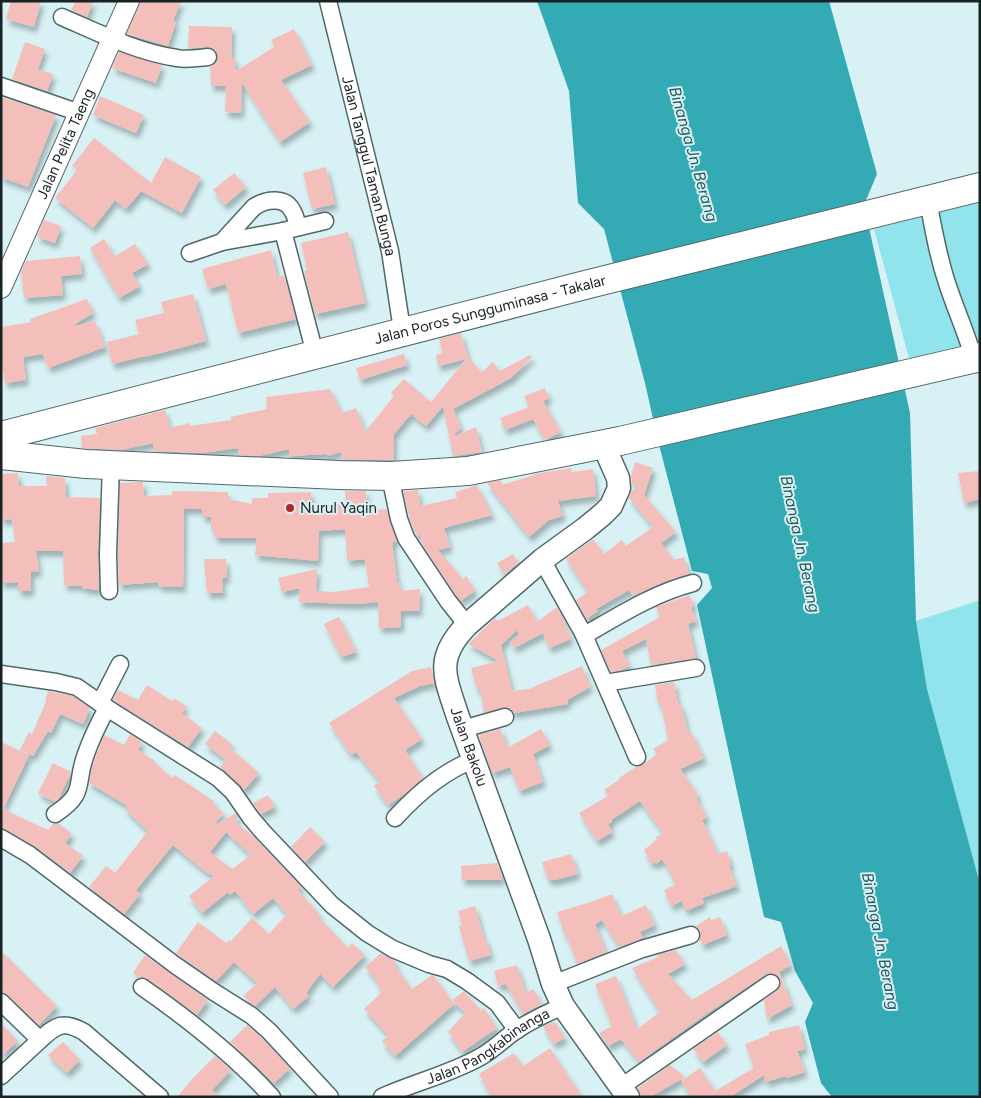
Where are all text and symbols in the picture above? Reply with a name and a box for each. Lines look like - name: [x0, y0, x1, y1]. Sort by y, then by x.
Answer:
- street label: Jalan Tanggul Taman Bunga: [338, 74, 400, 257]
- water label: Binanga Jn. Berang: [665, 84, 722, 224]
- street label: Jalan Pelita Taeng: [33, 86, 98, 202]
- street label: Jalan Poros Sungguminasa - Takalar: [372, 271, 608, 348]
- water label: Binanga Jn. Berang: [777, 474, 824, 614]
- place label: Nurul Yaqin: [300, 499, 377, 517]
- marker: Nurul Yaqin: [284, 502, 296, 514]
- street label: Jalan Bakolu: [446, 705, 492, 789]
- water label: Binanga Jn. Berang: [858, 871, 903, 1011]
- street label: Jalan Pangkabinanga: [424, 1004, 552, 1088]

